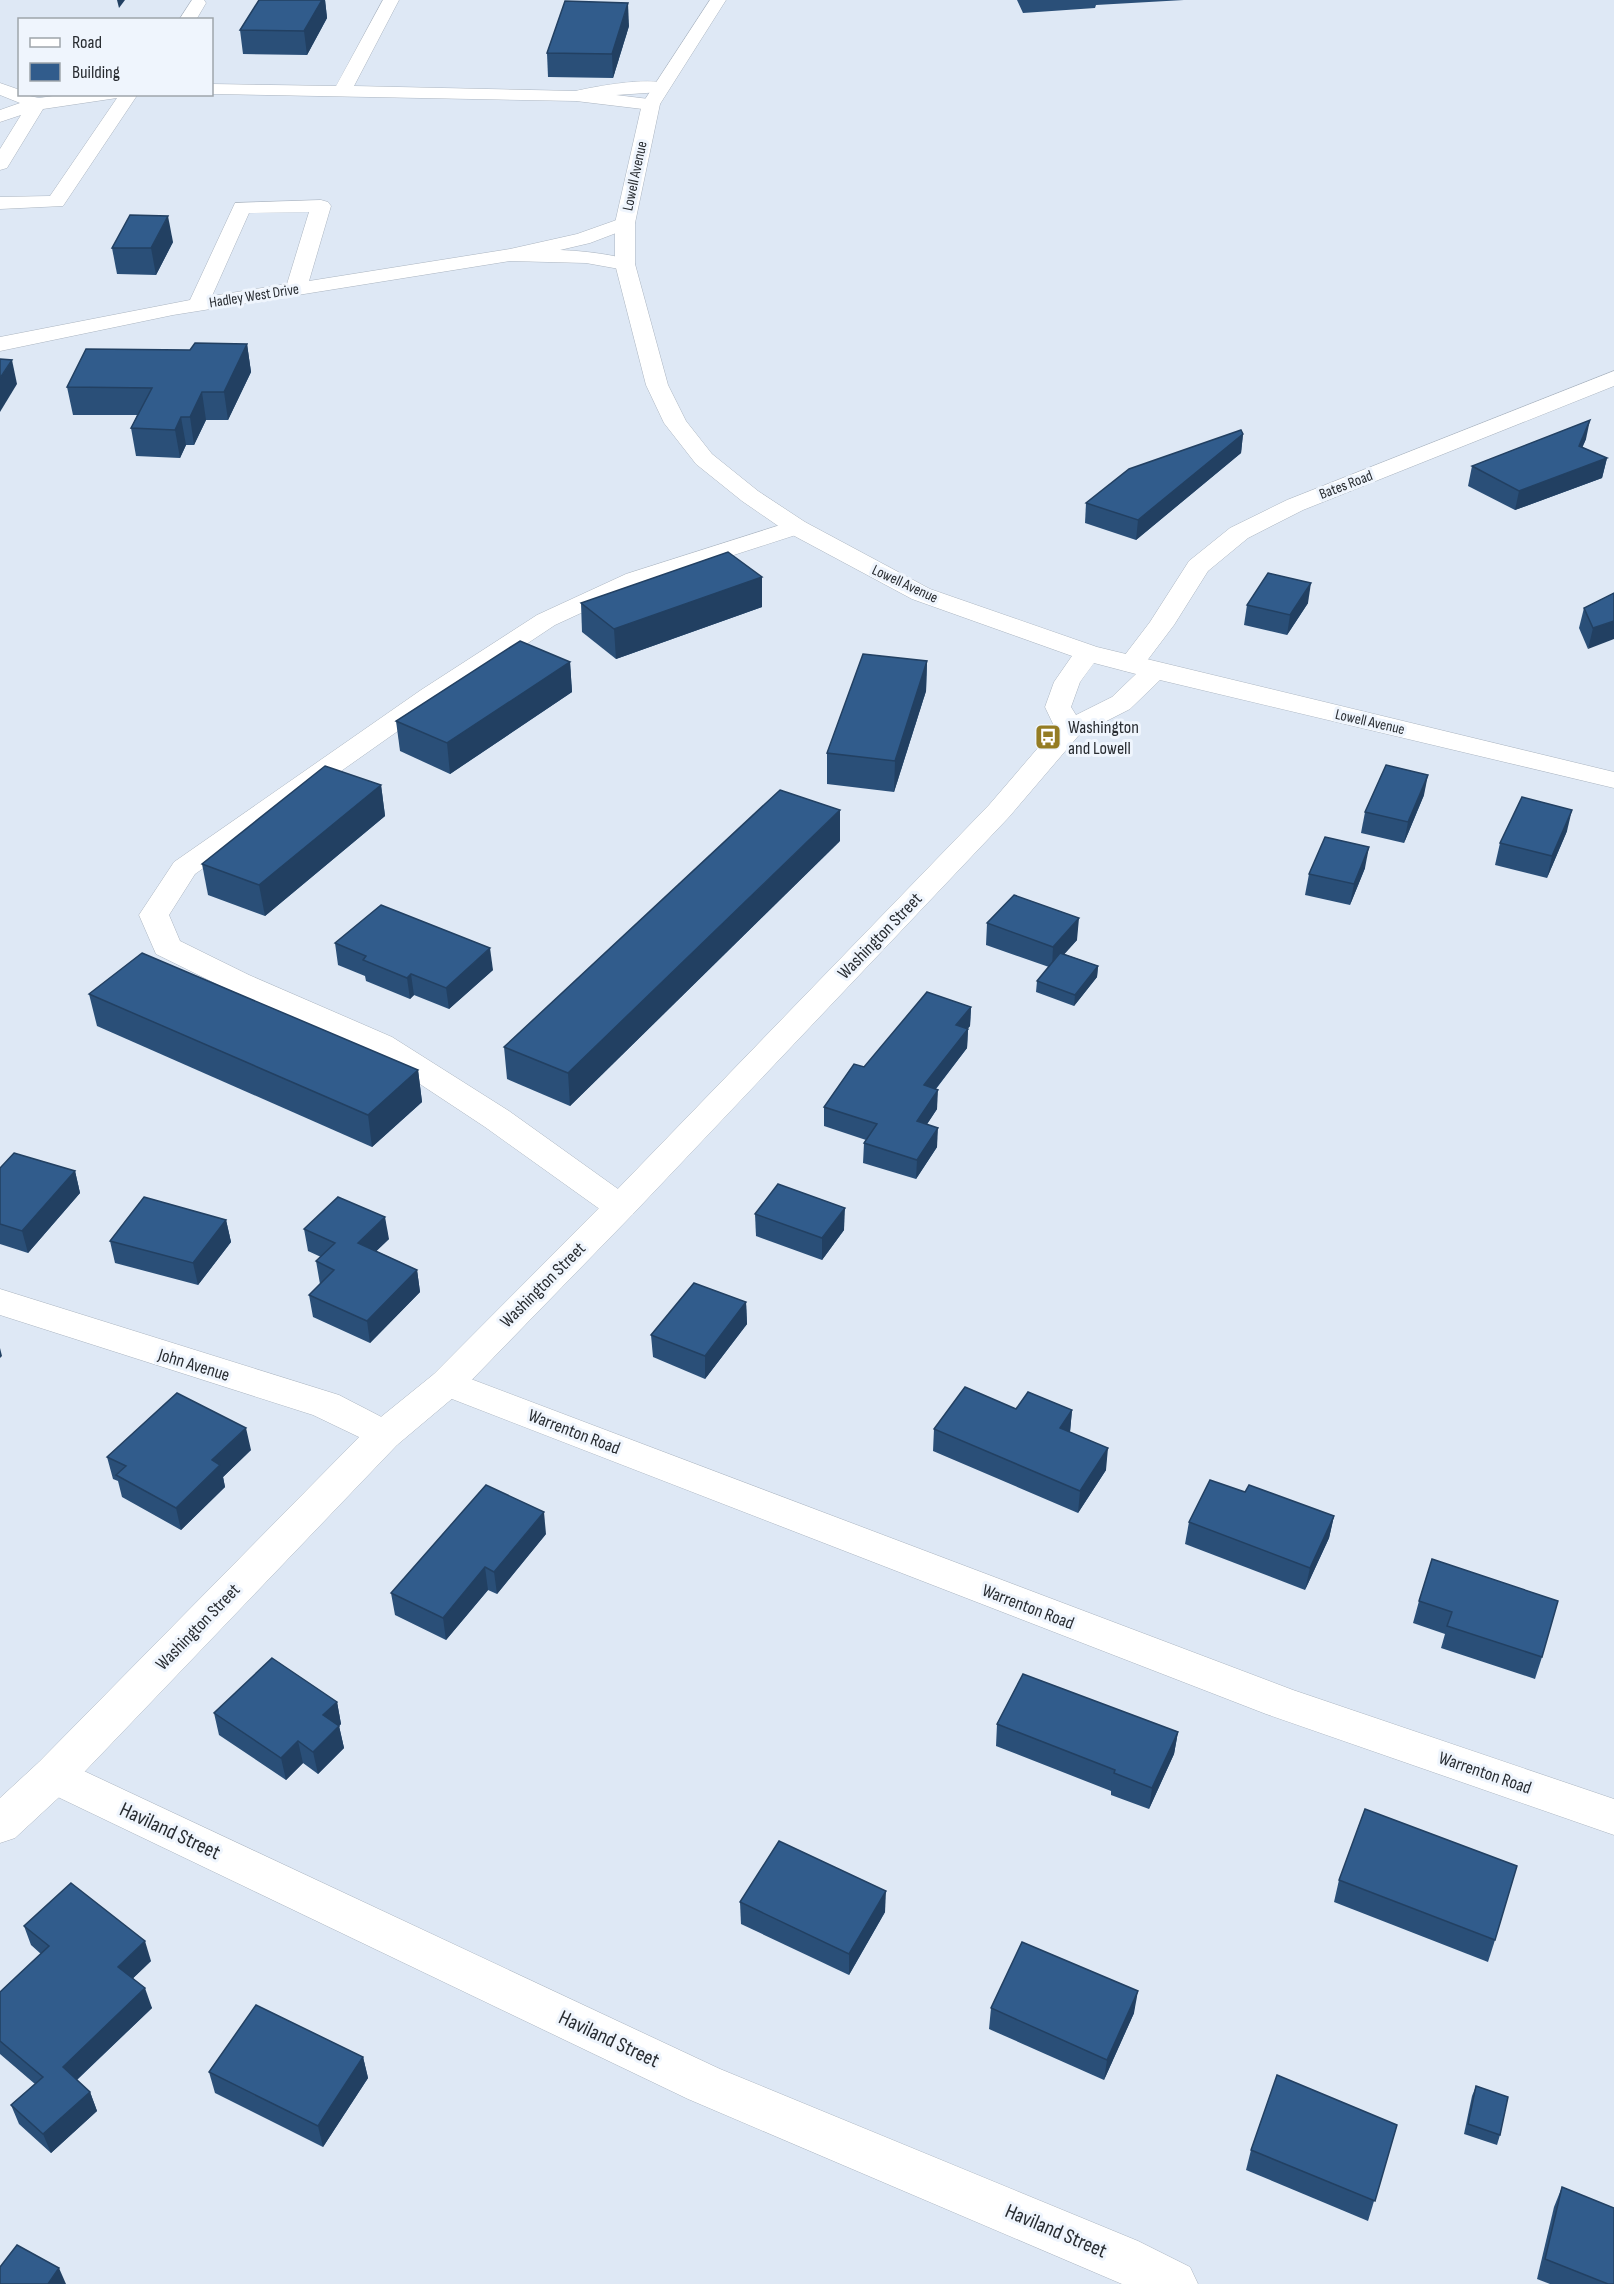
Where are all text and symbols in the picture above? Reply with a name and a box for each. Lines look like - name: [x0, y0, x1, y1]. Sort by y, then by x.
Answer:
- legend: [18, 18, 213, 96]
- text: Road: [72, 32, 102, 53]
- text: Building: [72, 62, 120, 83]
- street label: Lowell Avenue: [618, 140, 652, 212]
- street label: Hadley West Drive: [208, 280, 300, 312]
- street label: Bates Road: [1317, 466, 1375, 504]
- street label: Lowell Avenue: [869, 560, 941, 608]
- street label: Lowell Avenue: [1333, 705, 1407, 739]
- place label: Washington and Lowell: [1068, 717, 1139, 759]
- bus stop icon: Washington and Lowell: [1033, 722, 1063, 752]
- street label: Washington Street: [834, 888, 927, 984]
- street label: Washington Street: [496, 1238, 590, 1332]
- street label: John Avenue: [155, 1344, 232, 1386]
- street label: Warrenton Road: [525, 1405, 623, 1459]
- street label: Washington Street: [152, 1579, 245, 1675]
- street label: Warrenton Road: [979, 1580, 1077, 1634]
- street label: Warrenton Road: [1436, 1747, 1534, 1799]
- street label: Haviland Street: [116, 1797, 224, 1865]
- street label: Haviland Street: [555, 2005, 663, 2073]
- street label: Haviland Street: [1001, 2198, 1111, 2264]

